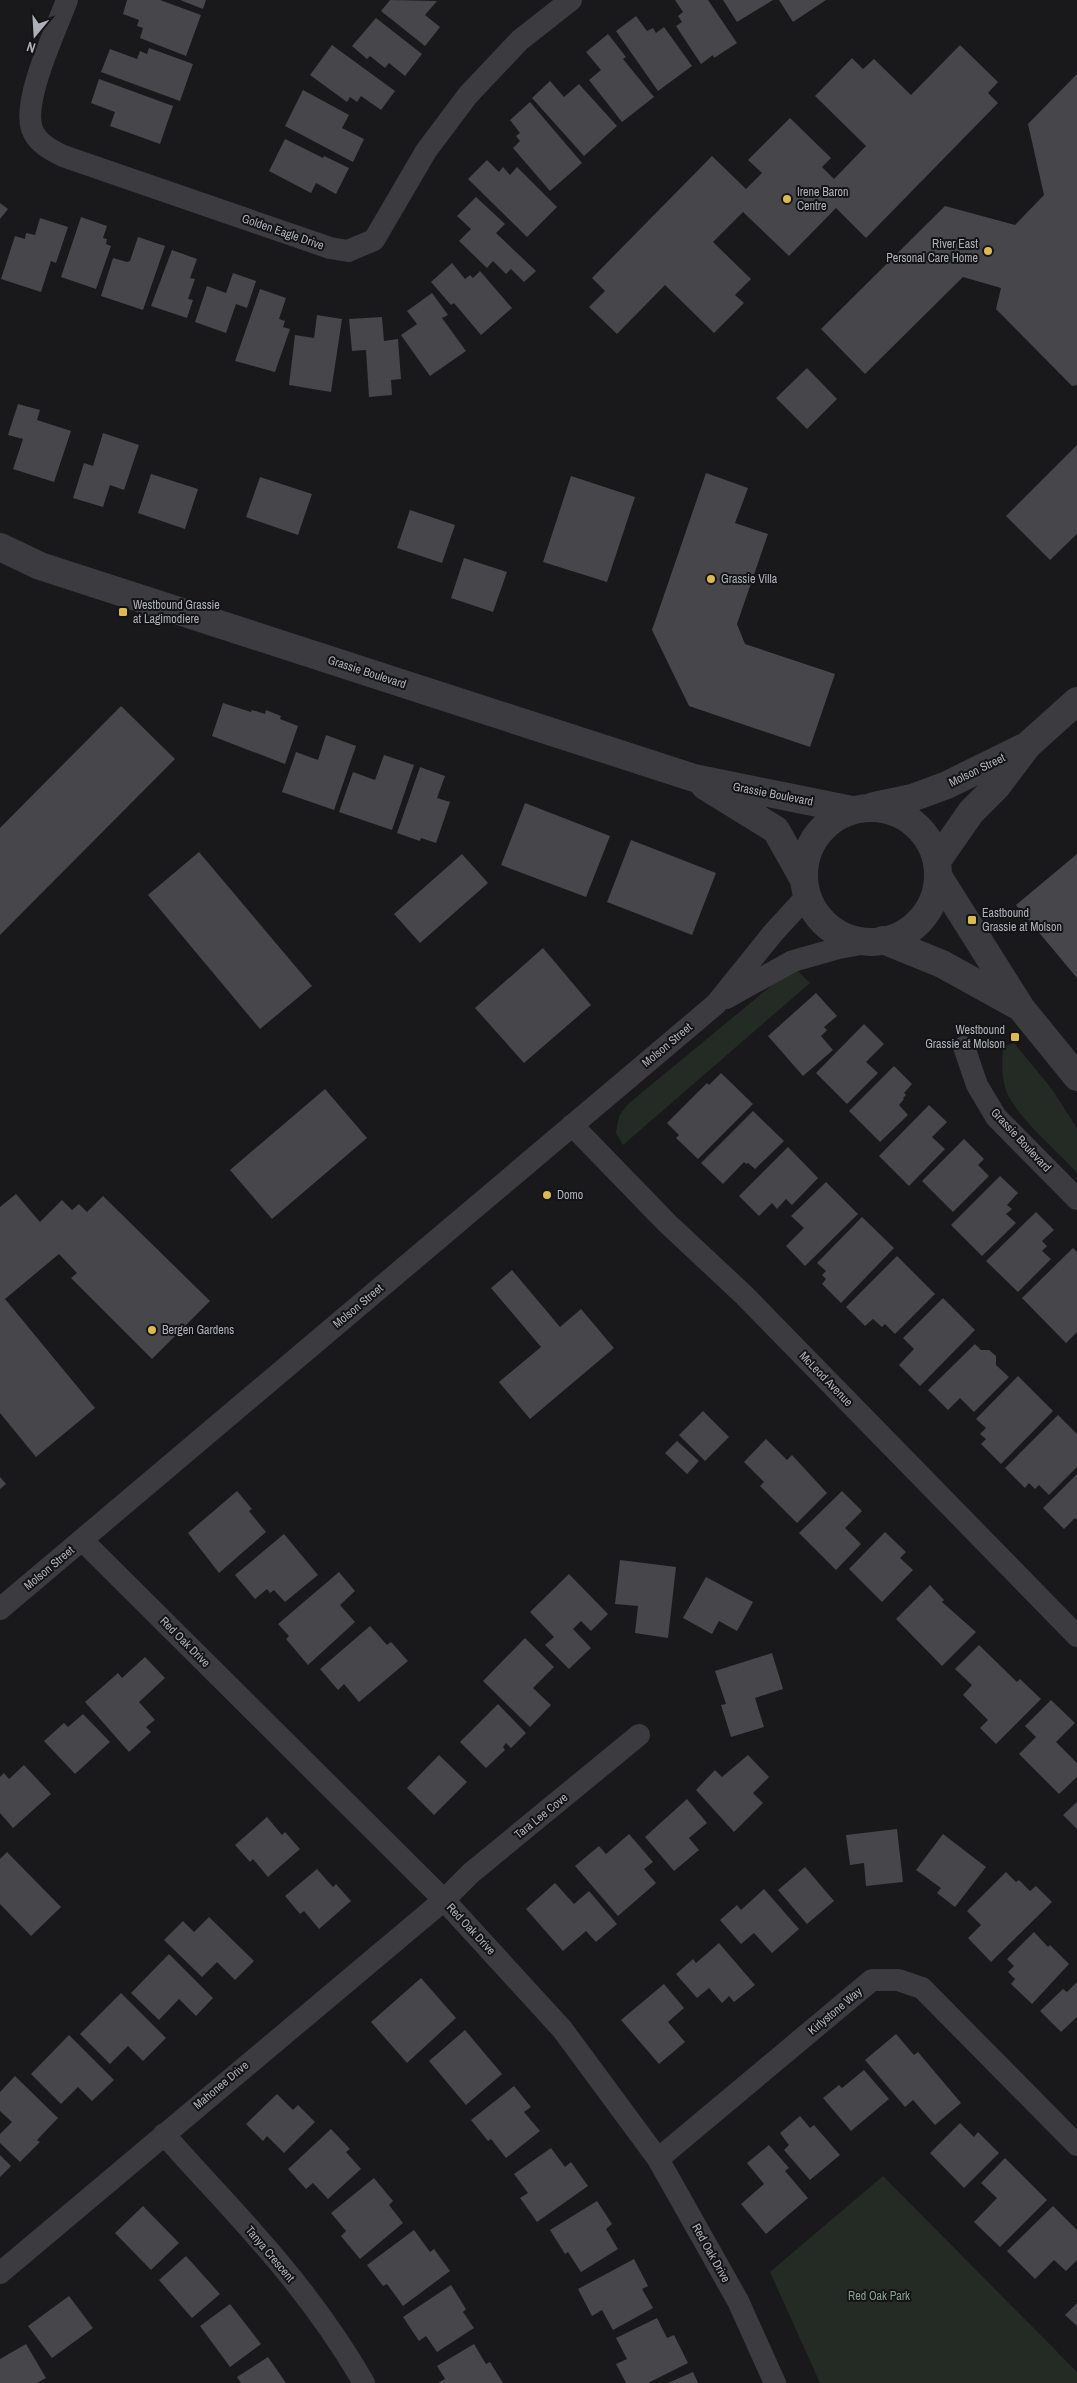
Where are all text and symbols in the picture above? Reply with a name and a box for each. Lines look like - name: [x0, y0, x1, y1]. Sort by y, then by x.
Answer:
- north arrow: [10, 10, 60, 60]
- text: N: [24, 38, 38, 57]
- place label: Irene Baron Centre: [797, 184, 848, 214]
- marker: Irene Baron Centre: [781, 193, 793, 205]
- street label: Golden Eagle Drive: [240, 210, 326, 254]
- place label: River East Personal Care Home: [886, 236, 978, 266]
- marker: River East Personal Care Home: [982, 245, 994, 257]
- place label: Grassie Villa: [721, 571, 778, 587]
- marker: Grassie Villa: [705, 573, 717, 585]
- place label: Westbound Grassie at Lagimodiere: [133, 597, 220, 627]
- marker: Westbound Grassie at Lagimodiere: [117, 606, 129, 618]
- street label: Grassie Boulevard: [326, 652, 408, 692]
- street label: Molson Street: [946, 749, 1008, 790]
- street label: Grassie Boulevard: [731, 778, 815, 810]
- place label: Eastbound Grassie at Molson: [982, 905, 1062, 935]
- marker: Eastbound Grassie at Molson: [966, 914, 978, 926]
- street label: Molson Street: [639, 1019, 696, 1071]
- place label: Westbound Grassie at Molson: [925, 1022, 1005, 1052]
- marker: Westbound Grassie at Molson: [1009, 1031, 1021, 1043]
- street label: Grassie Boulevard: [987, 1105, 1055, 1175]
- place label: Domo: [557, 1187, 583, 1203]
- marker: Domo: [541, 1189, 553, 1201]
- street label: Molson Street: [330, 1280, 387, 1332]
- place label: Bergen Gardens: [162, 1322, 234, 1338]
- marker: Bergen Gardens: [146, 1324, 158, 1336]
- street label: McLeod Avenue: [796, 1348, 856, 1410]
- street label: Molson Street: [21, 1542, 78, 1594]
- street label: Red Oak Drive: [156, 1613, 214, 1671]
- street label: Tara Lee Cove: [511, 1790, 571, 1842]
- street label: Red Oak Drive: [443, 1900, 499, 1958]
- street label: Kirlystone Way: [805, 1984, 865, 2038]
- street label: Mahonee Drive: [190, 2057, 252, 2113]
- street label: Red Oak Drive: [688, 2221, 734, 2285]
- street label: Tanya Crescent: [242, 2223, 298, 2286]
- park label: Red Oak Park: [848, 2288, 910, 2304]

